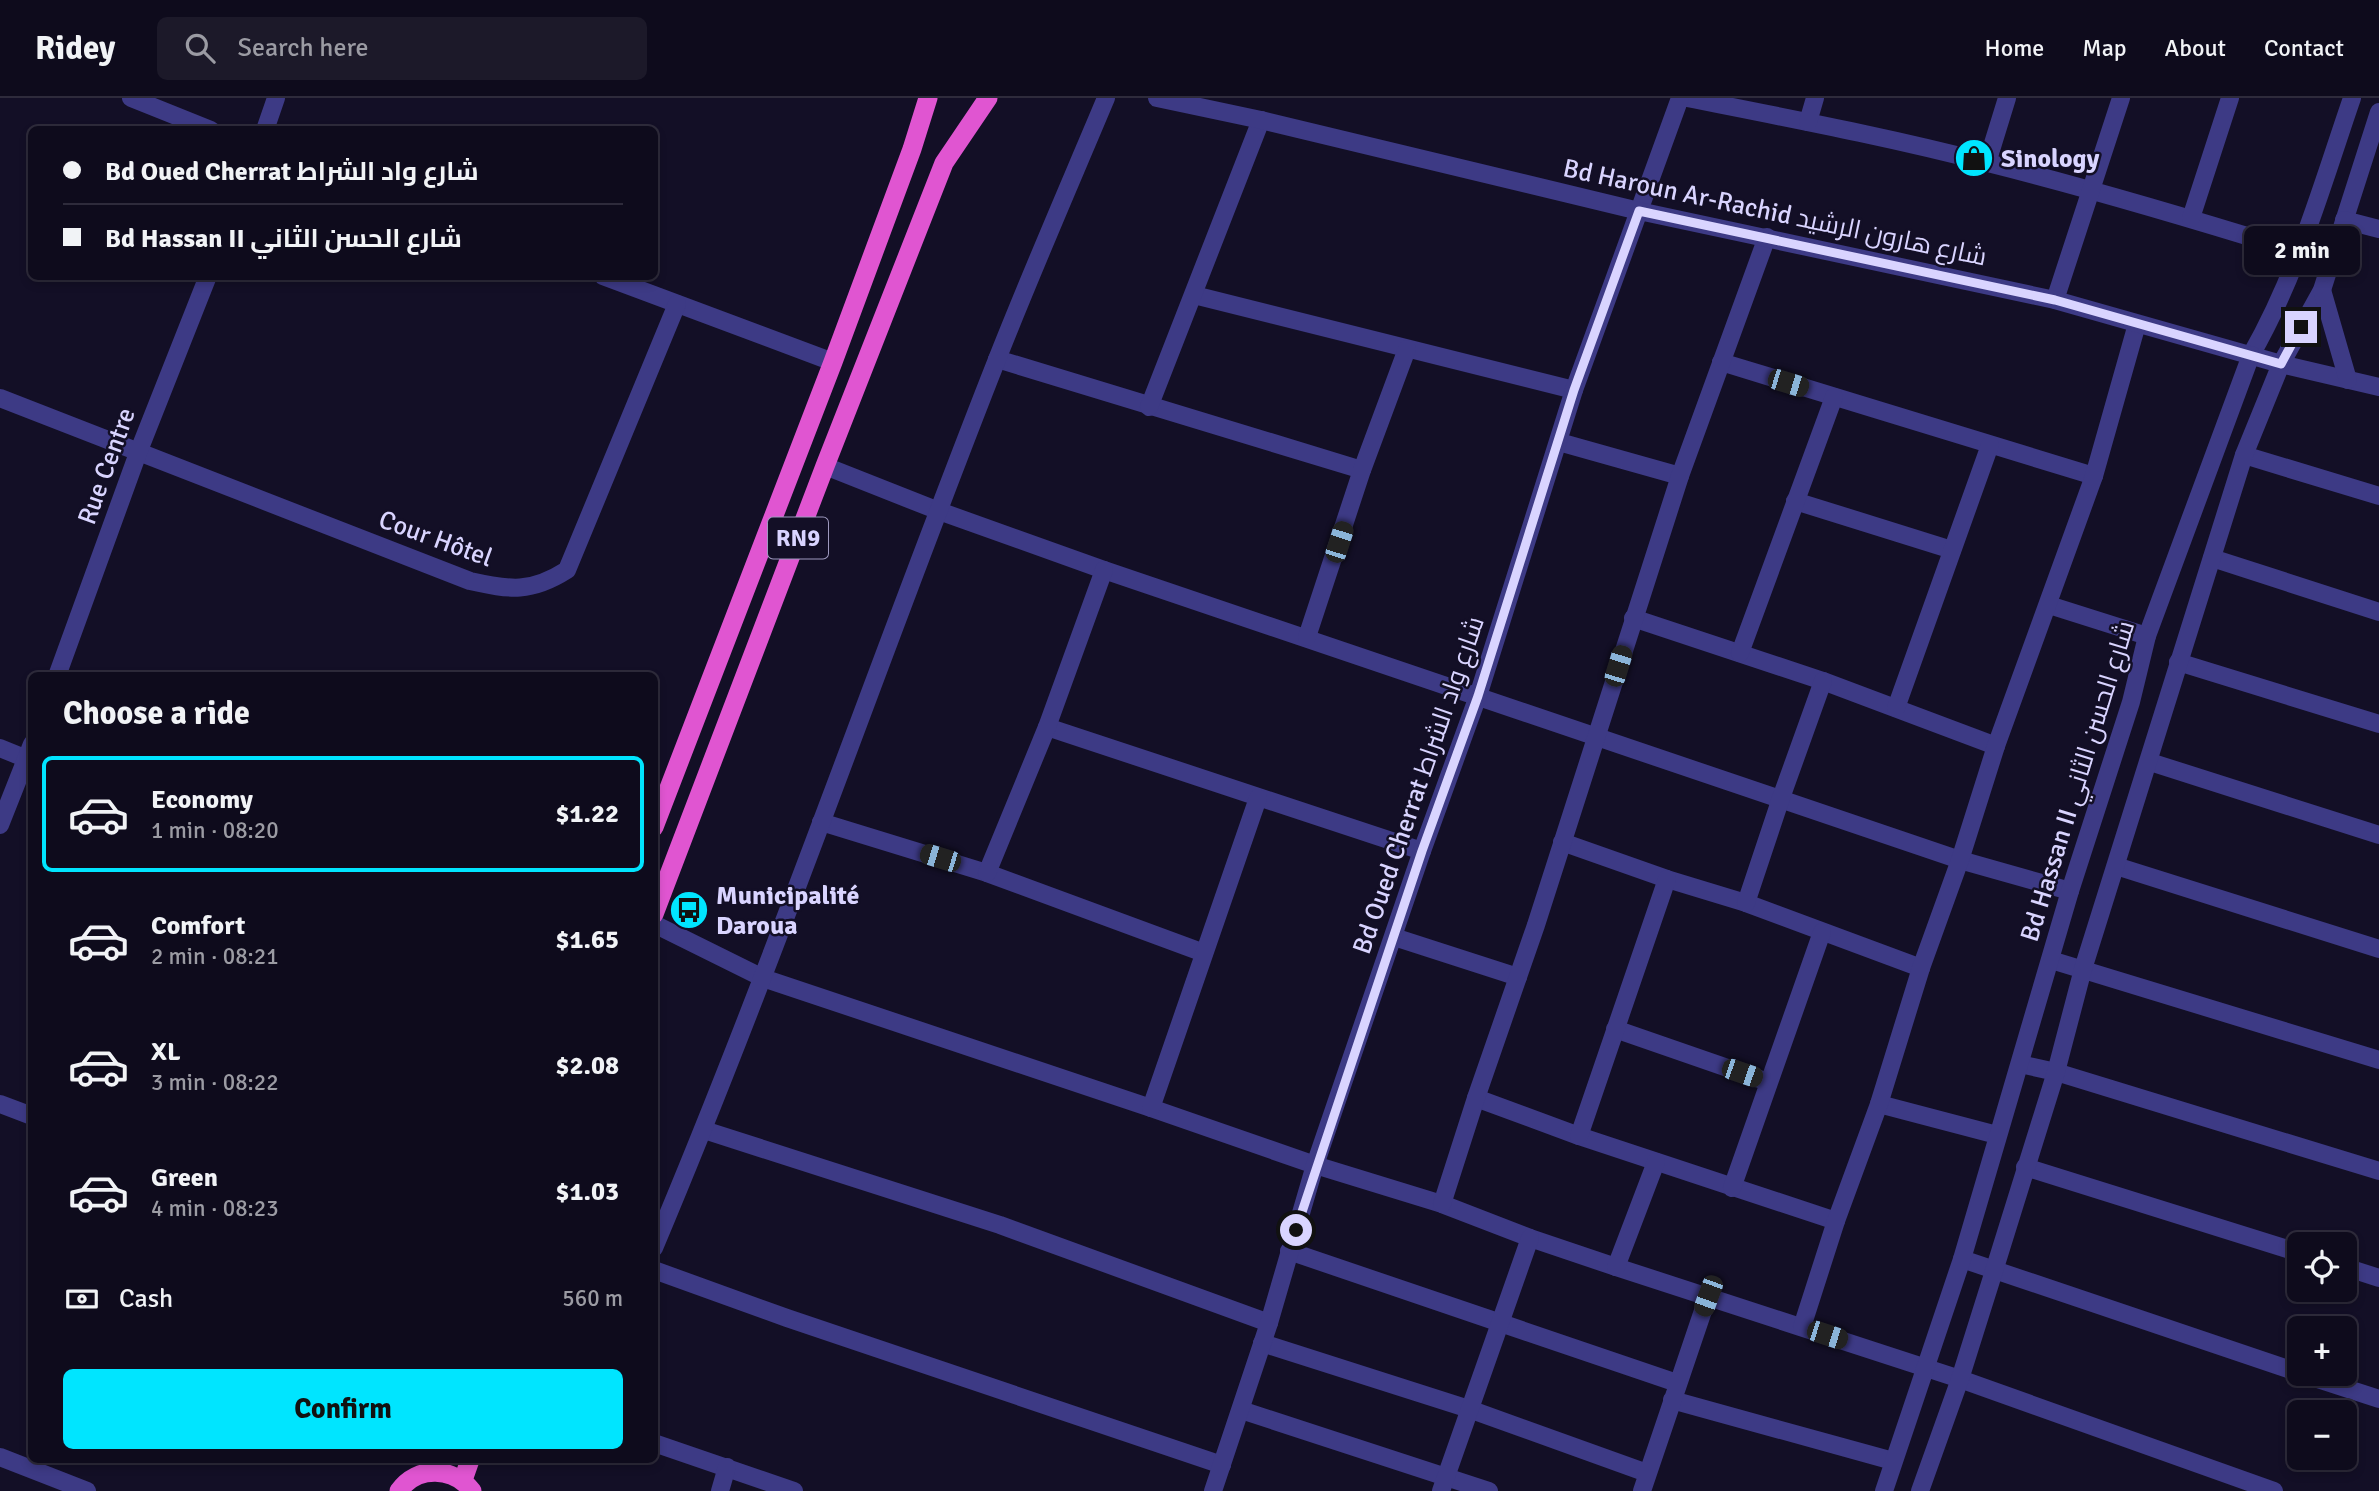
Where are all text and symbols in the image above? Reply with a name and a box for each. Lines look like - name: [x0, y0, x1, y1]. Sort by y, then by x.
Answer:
- search box: [157, 17, 647, 80]
- text: Ridey: [35, 28, 115, 69]
- icon: search: [181, 29, 219, 67]
- text: Search here: [237, 32, 369, 64]
- text: Home: [1984, 33, 2044, 63]
- text: Map: [2082, 33, 2127, 63]
- text: About: [2165, 33, 2226, 63]
- text: Contact: [2264, 33, 2344, 63]
- shop icon: Sinology: [1953, 137, 1995, 179]
- place label: Sinology: [2001, 143, 2099, 175]
- street label: Bd Haroun Ar-Rachid شارع هارون الرشيد: [1560, 152, 1989, 274]
- text: Bd Oued Cherrat شارع واد الشراط: [105, 156, 479, 188]
- text: Bd Hassan II شارع الحسن الثاني: [105, 223, 462, 255]
- callout: 2 min: [2243, 226, 2359, 274]
- text: 2 min: [2274, 236, 2330, 265]
- route end: [2285, 311, 2317, 343]
- car: [1765, 367, 1812, 399]
- street label: Rue Centre: [71, 404, 143, 529]
- street label: Cour Hôtel: [374, 504, 497, 574]
- road number: RN9: [768, 517, 828, 558]
- car: [1323, 519, 1356, 565]
- street label: Bd Oued Cherrat شارع واد الشراط: [1346, 612, 1492, 958]
- street label: Bd Hassan II شارع الحسن الثاني: [2014, 617, 2146, 947]
- car: [1602, 643, 1635, 689]
- text: Choose a ride: [63, 694, 250, 733]
- icon: car: [67, 783, 130, 846]
- text: Economy: [151, 784, 253, 816]
- text: $1.22: [555, 798, 619, 830]
- text: 1 min · 08:20: [151, 816, 279, 845]
- car: [917, 842, 964, 874]
- place label: Municipalité Daroua: [716, 880, 860, 942]
- bus stop icon: Municipalité Daroua: [668, 889, 710, 931]
- icon: car: [67, 909, 130, 972]
- text: Comfort: [151, 910, 245, 942]
- text: $1.65: [555, 924, 619, 956]
- text: 2 min · 08:21: [151, 942, 279, 971]
- icon: car: [67, 1035, 130, 1098]
- text: XL: [151, 1036, 181, 1068]
- text: $2.08: [555, 1050, 619, 1082]
- car: [1719, 1056, 1766, 1090]
- text: 3 min · 08:22: [151, 1068, 279, 1097]
- icon: car: [67, 1161, 130, 1224]
- text: Green: [151, 1162, 218, 1194]
- text: $1.03: [555, 1176, 619, 1208]
- text: 4 min · 08:23: [151, 1194, 279, 1223]
- route start: [1280, 1214, 1312, 1246]
- map controls: [2287, 1232, 2357, 1470]
- button: locate: [2287, 1232, 2357, 1302]
- car: [1691, 1273, 1726, 1319]
- icon: cash: [63, 1280, 101, 1318]
- text: Cash: [119, 1283, 173, 1315]
- text: 560 m: [562, 1284, 623, 1313]
- button: +: [2287, 1316, 2357, 1386]
- car: [1804, 1319, 1851, 1351]
- button: Confirm: [63, 1369, 623, 1449]
- button: −: [2287, 1400, 2357, 1470]

